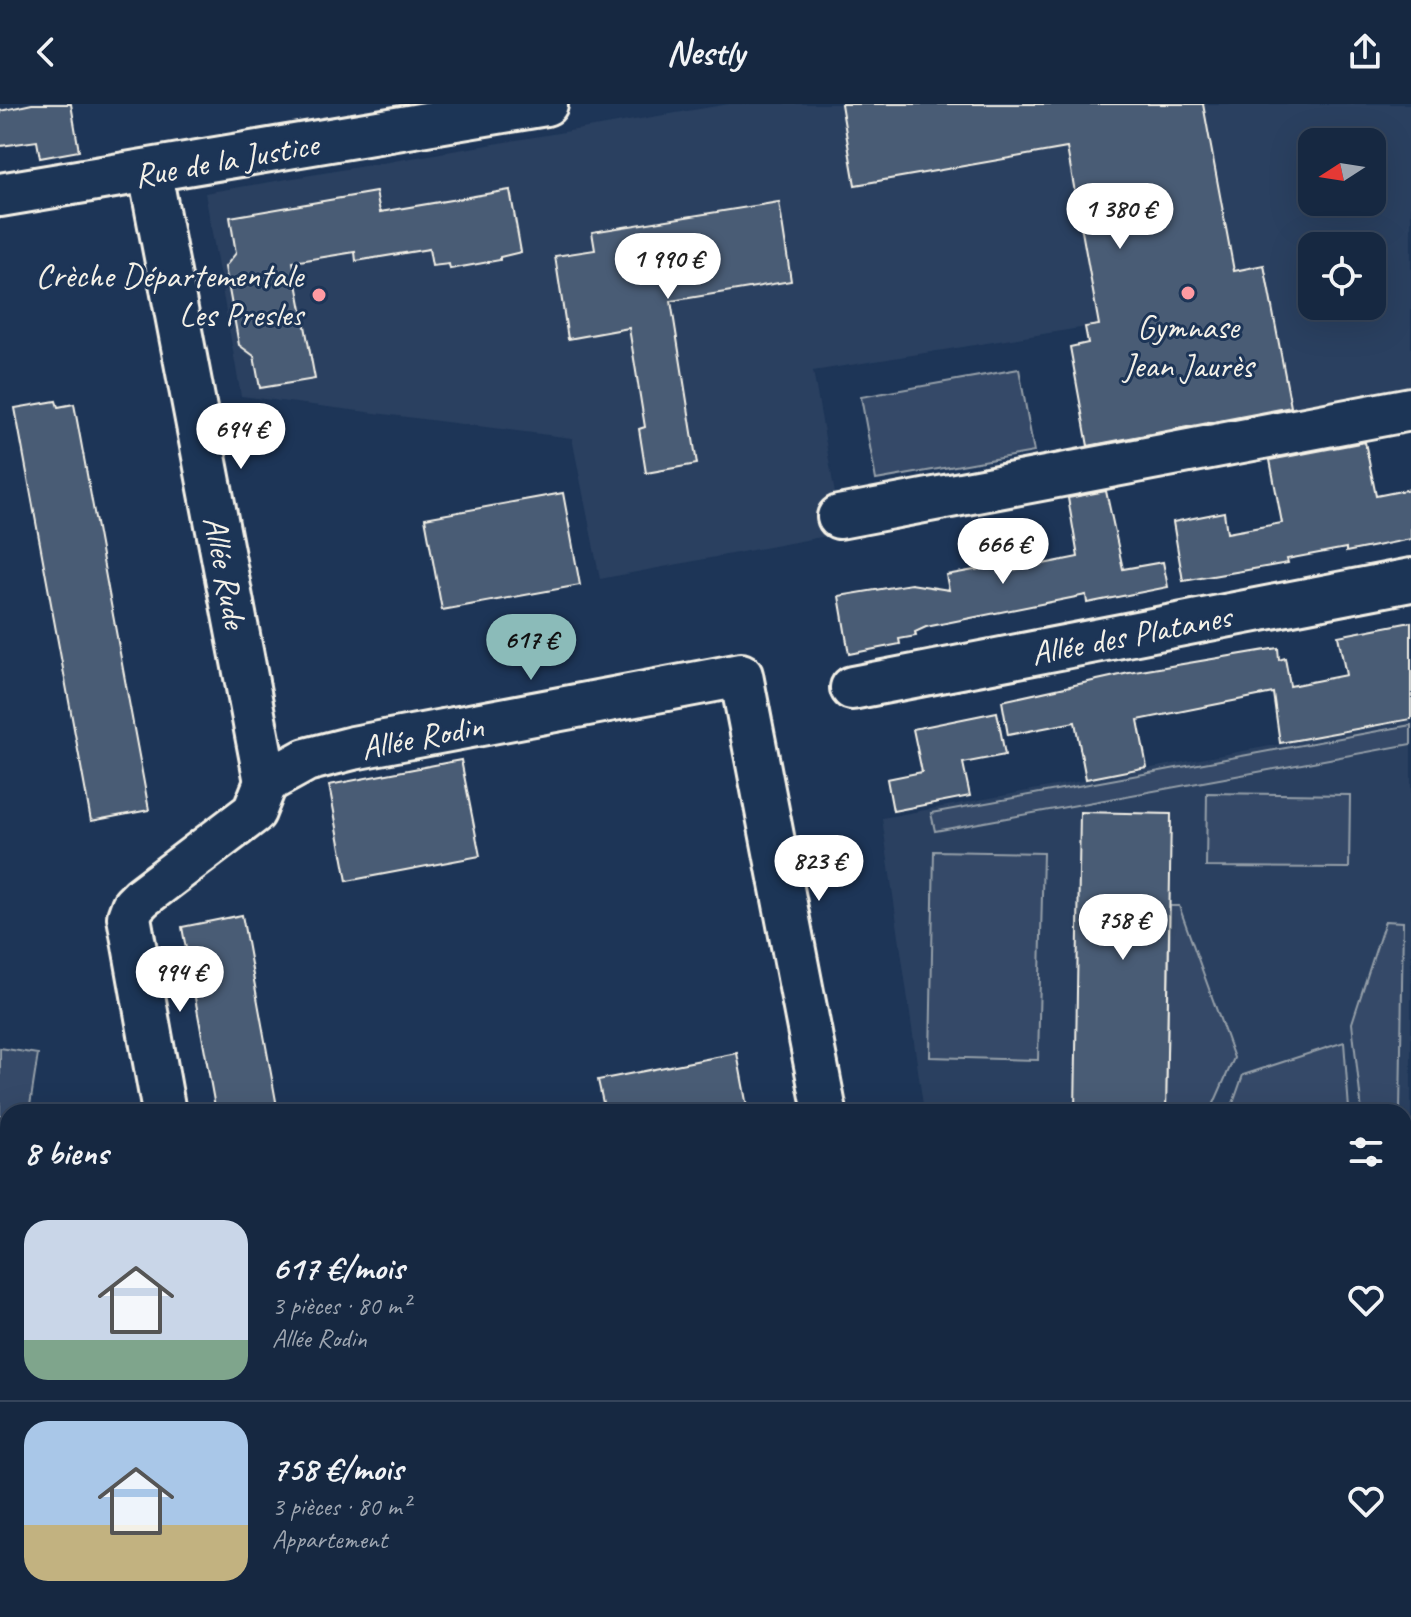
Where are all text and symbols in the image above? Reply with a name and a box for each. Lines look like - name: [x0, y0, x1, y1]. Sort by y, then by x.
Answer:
- text: Nestly: [667, 29, 744, 75]
- icon: back: [24, 30, 68, 74]
- icon: share: [1343, 30, 1387, 74]
- street label: Rue de la Justice: [131, 122, 324, 197]
- north arrow: [1298, 128, 1386, 216]
- map controls: [1298, 128, 1386, 320]
- pin: 1 380 €: [1046, 183, 1194, 251]
- text: 1 380 €: [1084, 192, 1156, 225]
- button: locate: [1298, 232, 1386, 320]
- pin: 1 990 €: [594, 233, 742, 301]
- text: 1 990 €: [633, 242, 703, 275]
- place label: Crèche Départementale Les Presles: [36, 254, 305, 336]
- marker: Gymnase Jean Jaurès: [1179, 284, 1197, 302]
- marker: Crèche Départementale Les Presles: [310, 286, 328, 304]
- place label: Gymnase Jean Jaurès: [1121, 305, 1256, 387]
- pin: 694 €: [185, 403, 297, 471]
- text: 694 €: [214, 412, 268, 445]
- street label: Allée Rude: [194, 512, 258, 634]
- pin: 666 €: [947, 518, 1059, 586]
- text: 666 €: [976, 527, 1030, 560]
- street label: Allée des Platanes: [1028, 593, 1238, 675]
- pin: 617 €: [475, 614, 587, 682]
- text: 617 €: [504, 623, 558, 656]
- street label: Allée Rodin: [357, 703, 488, 769]
- pin: 823 €: [763, 835, 875, 903]
- text: 823 €: [792, 844, 846, 877]
- pin: 758 €: [1067, 894, 1179, 962]
- text: 758 €: [1097, 903, 1149, 936]
- pin: 994 €: [124, 946, 236, 1014]
- text: 994 €: [154, 955, 206, 988]
- icon: filters: [1344, 1130, 1388, 1174]
- text: 8 biens: [24, 1131, 108, 1174]
- text: 617 €/mois: [272, 1246, 404, 1289]
- icon: home: [88, 1252, 184, 1348]
- icon: heart: [1344, 1278, 1388, 1322]
- text: 3 pièces · 80 m²: [272, 1289, 410, 1322]
- text: Allée Rodin: [272, 1322, 367, 1355]
- text: 758 €/mois: [272, 1447, 403, 1490]
- icon: home: [88, 1453, 184, 1549]
- icon: heart: [1344, 1479, 1388, 1523]
- text: 3 pièces · 80 m²: [272, 1490, 410, 1523]
- text: Appartement: [272, 1523, 387, 1556]

